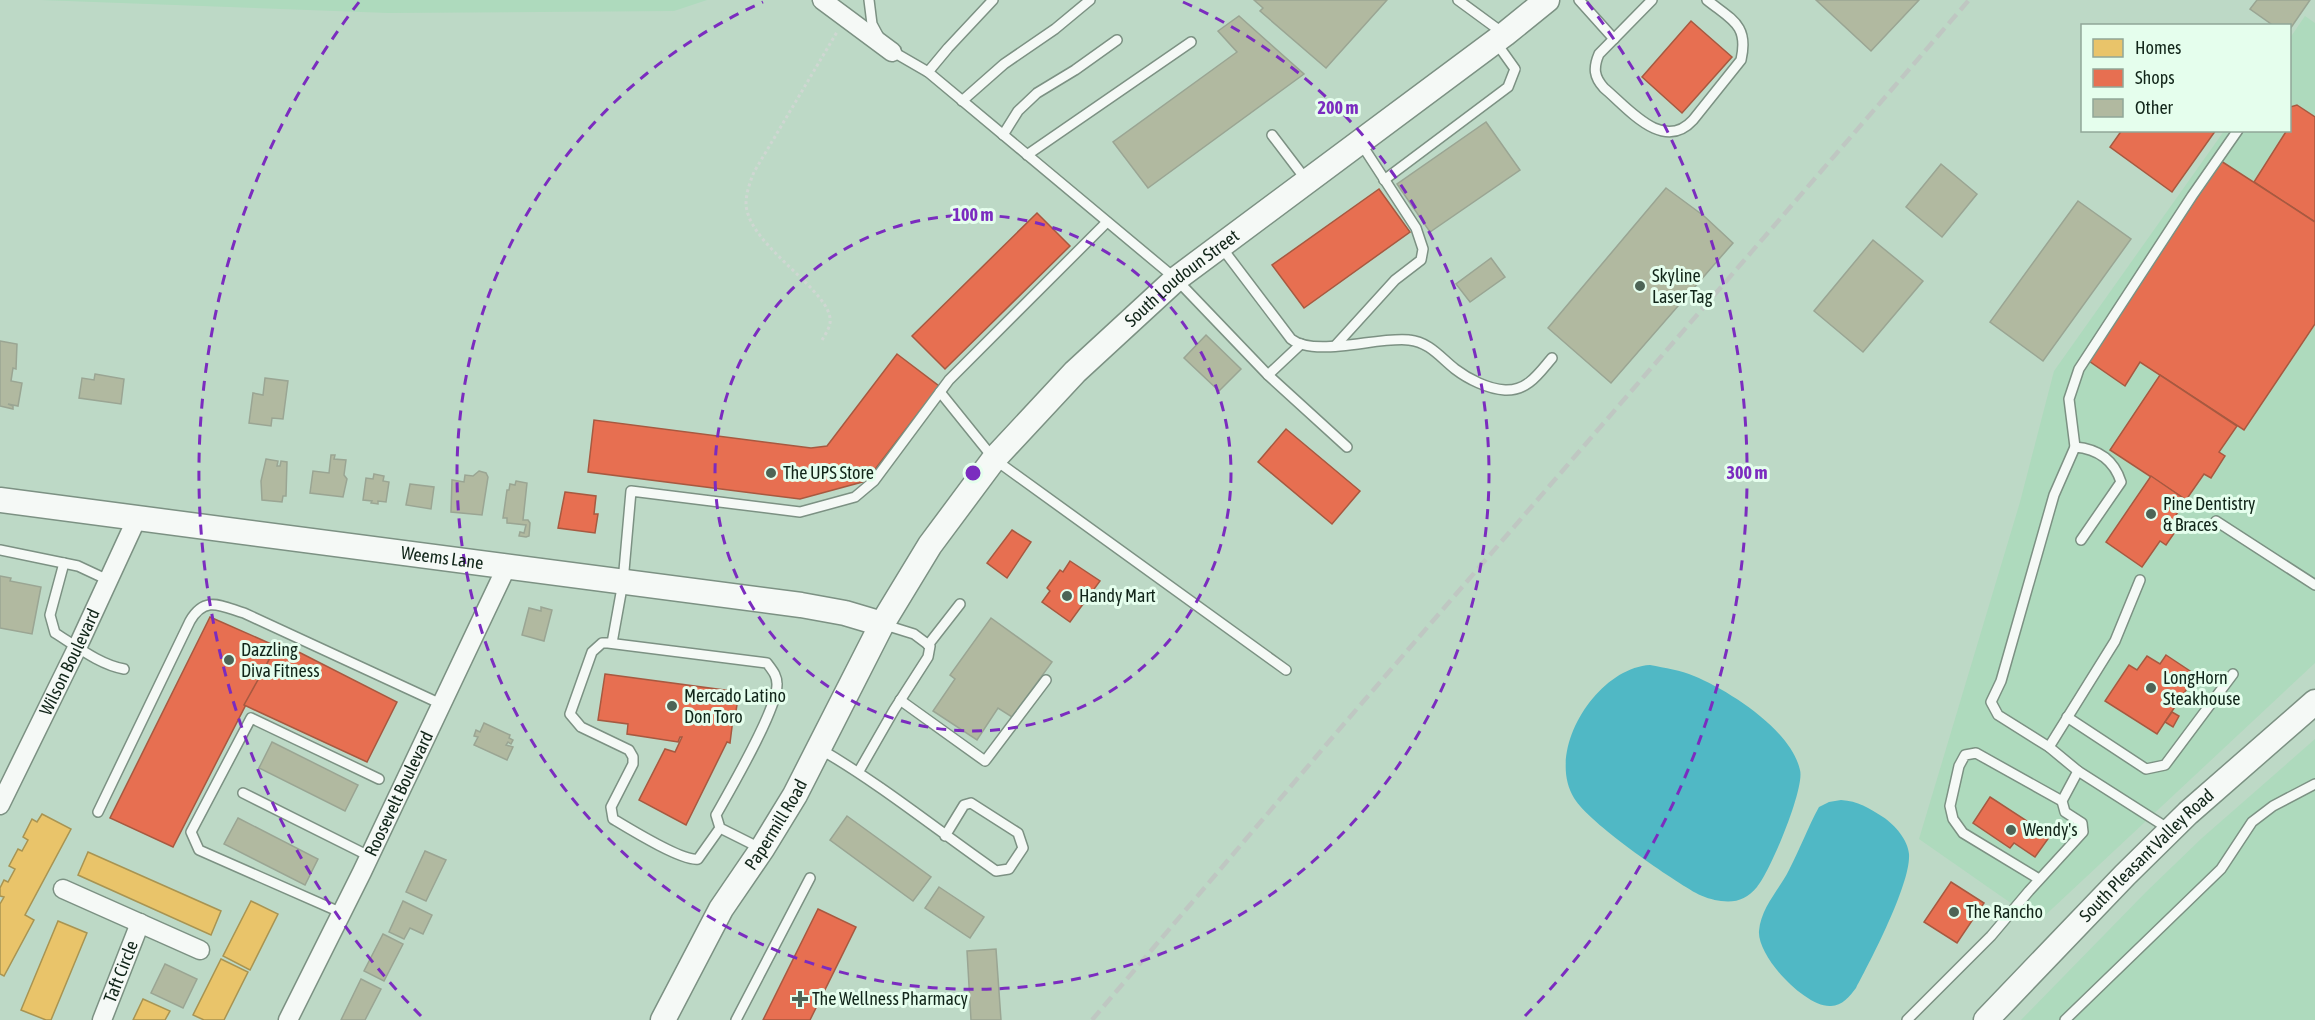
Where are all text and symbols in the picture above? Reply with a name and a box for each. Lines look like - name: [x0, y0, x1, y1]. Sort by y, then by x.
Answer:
- legend: [2081, 24, 2291, 132]
- text: Homes: [2135, 37, 2181, 58]
- text: Shops: [2135, 67, 2175, 88]
- text: 200 m: [1318, 97, 1358, 118]
- text: Other: [2135, 97, 2174, 118]
- text: 100 m: [953, 204, 993, 225]
- street label: South Loudoun Street: [1120, 225, 1243, 331]
- place label: Skyline Laser Tag: [1652, 265, 1713, 307]
- marker: Skyline Laser Tag: [1633, 279, 1647, 293]
- place label: The UPS Store: [783, 462, 874, 483]
- text: 300 m: [1727, 462, 1767, 483]
- centre of rings: [963, 463, 983, 483]
- marker: The UPS Store: [764, 466, 778, 480]
- place label: Pine Dentistry & Braces: [2163, 493, 2256, 535]
- marker: Pine Dentistry & Braces: [2144, 507, 2158, 521]
- street label: Weems Lane: [400, 542, 485, 573]
- place label: Handy Mart: [1079, 585, 1156, 606]
- marker: Handy Mart: [1060, 589, 1074, 603]
- street label: Wilson Boulevard: [35, 605, 104, 719]
- place label: Dazzling Diva Fitness: [241, 639, 319, 681]
- marker: Dazzling Diva Fitness: [222, 653, 236, 667]
- place label: LongHorn Steakhouse: [2163, 667, 2240, 709]
- marker: LongHorn Steakhouse: [2144, 681, 2158, 695]
- place label: Mercado Latino Don Toro: [684, 685, 786, 727]
- marker: Mercado Latino Don Toro: [665, 699, 679, 713]
- street label: Roosevelt Boulevard: [360, 728, 437, 860]
- street label: Papermill Road: [740, 776, 811, 874]
- street label: South Pleasant Valley Road: [2075, 784, 2218, 926]
- place label: Wendy's: [2023, 819, 2078, 840]
- marker: Wendy's: [2004, 823, 2018, 837]
- place label: The Rancho: [1966, 901, 2043, 922]
- marker: The Rancho: [1947, 905, 1961, 919]
- street label: Taft Circle: [99, 937, 142, 1005]
- place label: The Wellness Pharmacy: [812, 988, 968, 1009]
- marker: The Wellness Pharmacy: [793, 992, 807, 1006]

